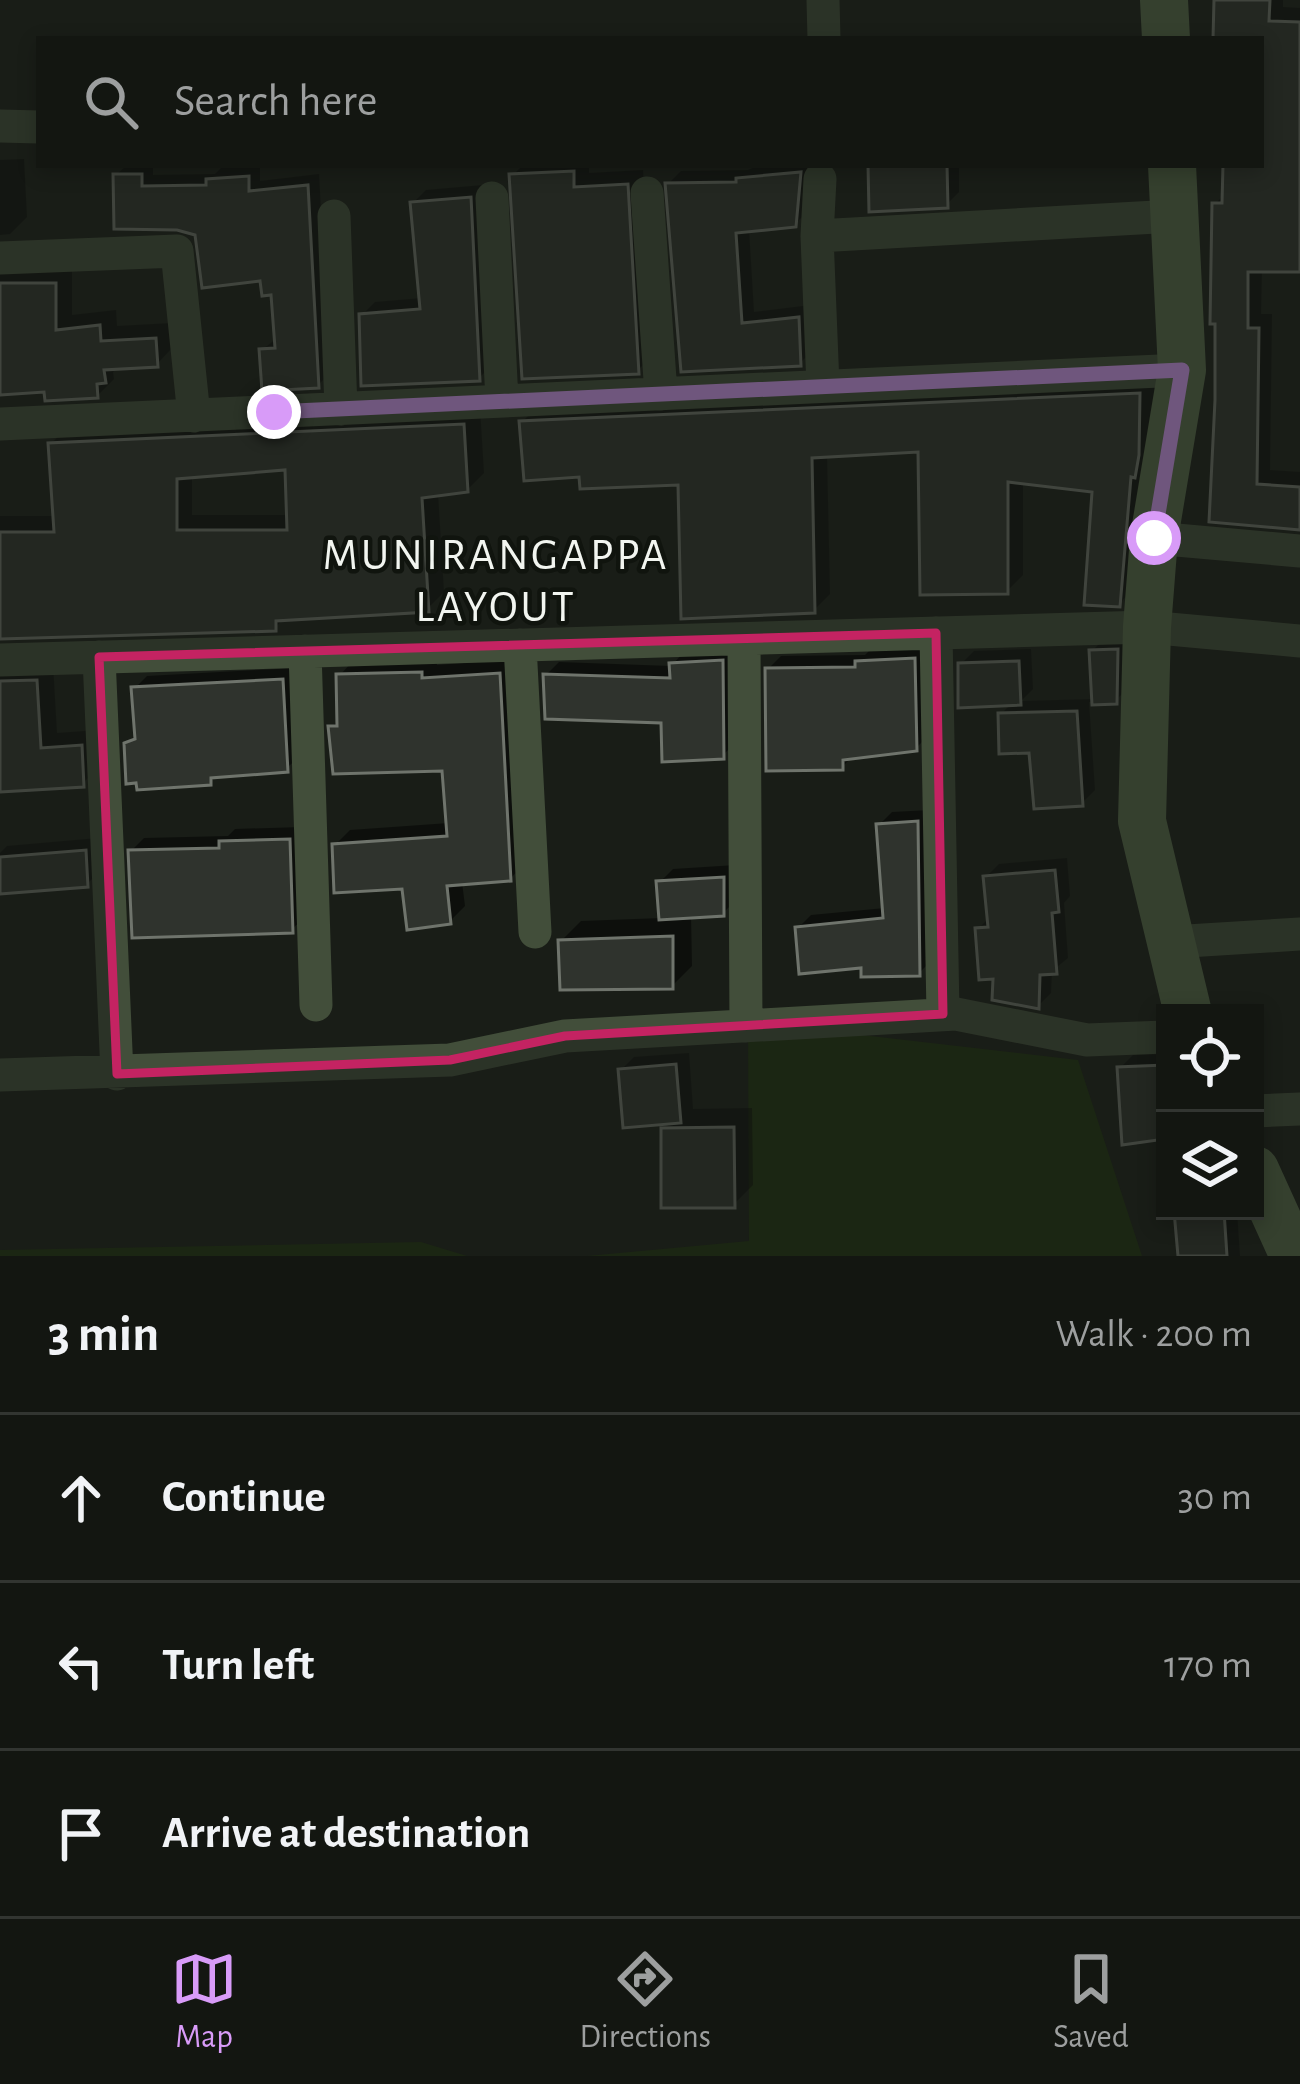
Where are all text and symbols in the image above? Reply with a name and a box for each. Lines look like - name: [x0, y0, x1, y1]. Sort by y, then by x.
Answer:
- search box: [36, 36, 1264, 168]
- icon: search: [78, 69, 144, 135]
- text: Search here: [174, 79, 377, 124]
- route end: [247, 385, 301, 439]
- route start: [1127, 511, 1181, 565]
- district label: MUNIRANGAPPA LAYOUT: [322, 533, 670, 630]
- map controls: [1156, 1004, 1264, 1220]
- button: locate: [1156, 1004, 1264, 1112]
- button: layers: [1156, 1112, 1264, 1220]
- text: 3 min: [48, 1309, 159, 1360]
- text: Walk · 200 m: [1055, 1315, 1252, 1354]
- icon: ahead: [48, 1465, 114, 1531]
- text: Continue: [162, 1475, 326, 1520]
- text: 30 m: [1178, 1478, 1252, 1517]
- icon: left: [48, 1633, 114, 1699]
- text: Turn left: [162, 1643, 314, 1688]
- text: 170 m: [1164, 1646, 1252, 1685]
- icon: arrive: [48, 1801, 114, 1867]
- text: Arrive at destination: [162, 1811, 530, 1856]
- tab: Map: [171, 1946, 237, 2058]
- tab: Directions: [579, 1946, 711, 2058]
- tab: Saved: [1053, 1946, 1129, 2058]

